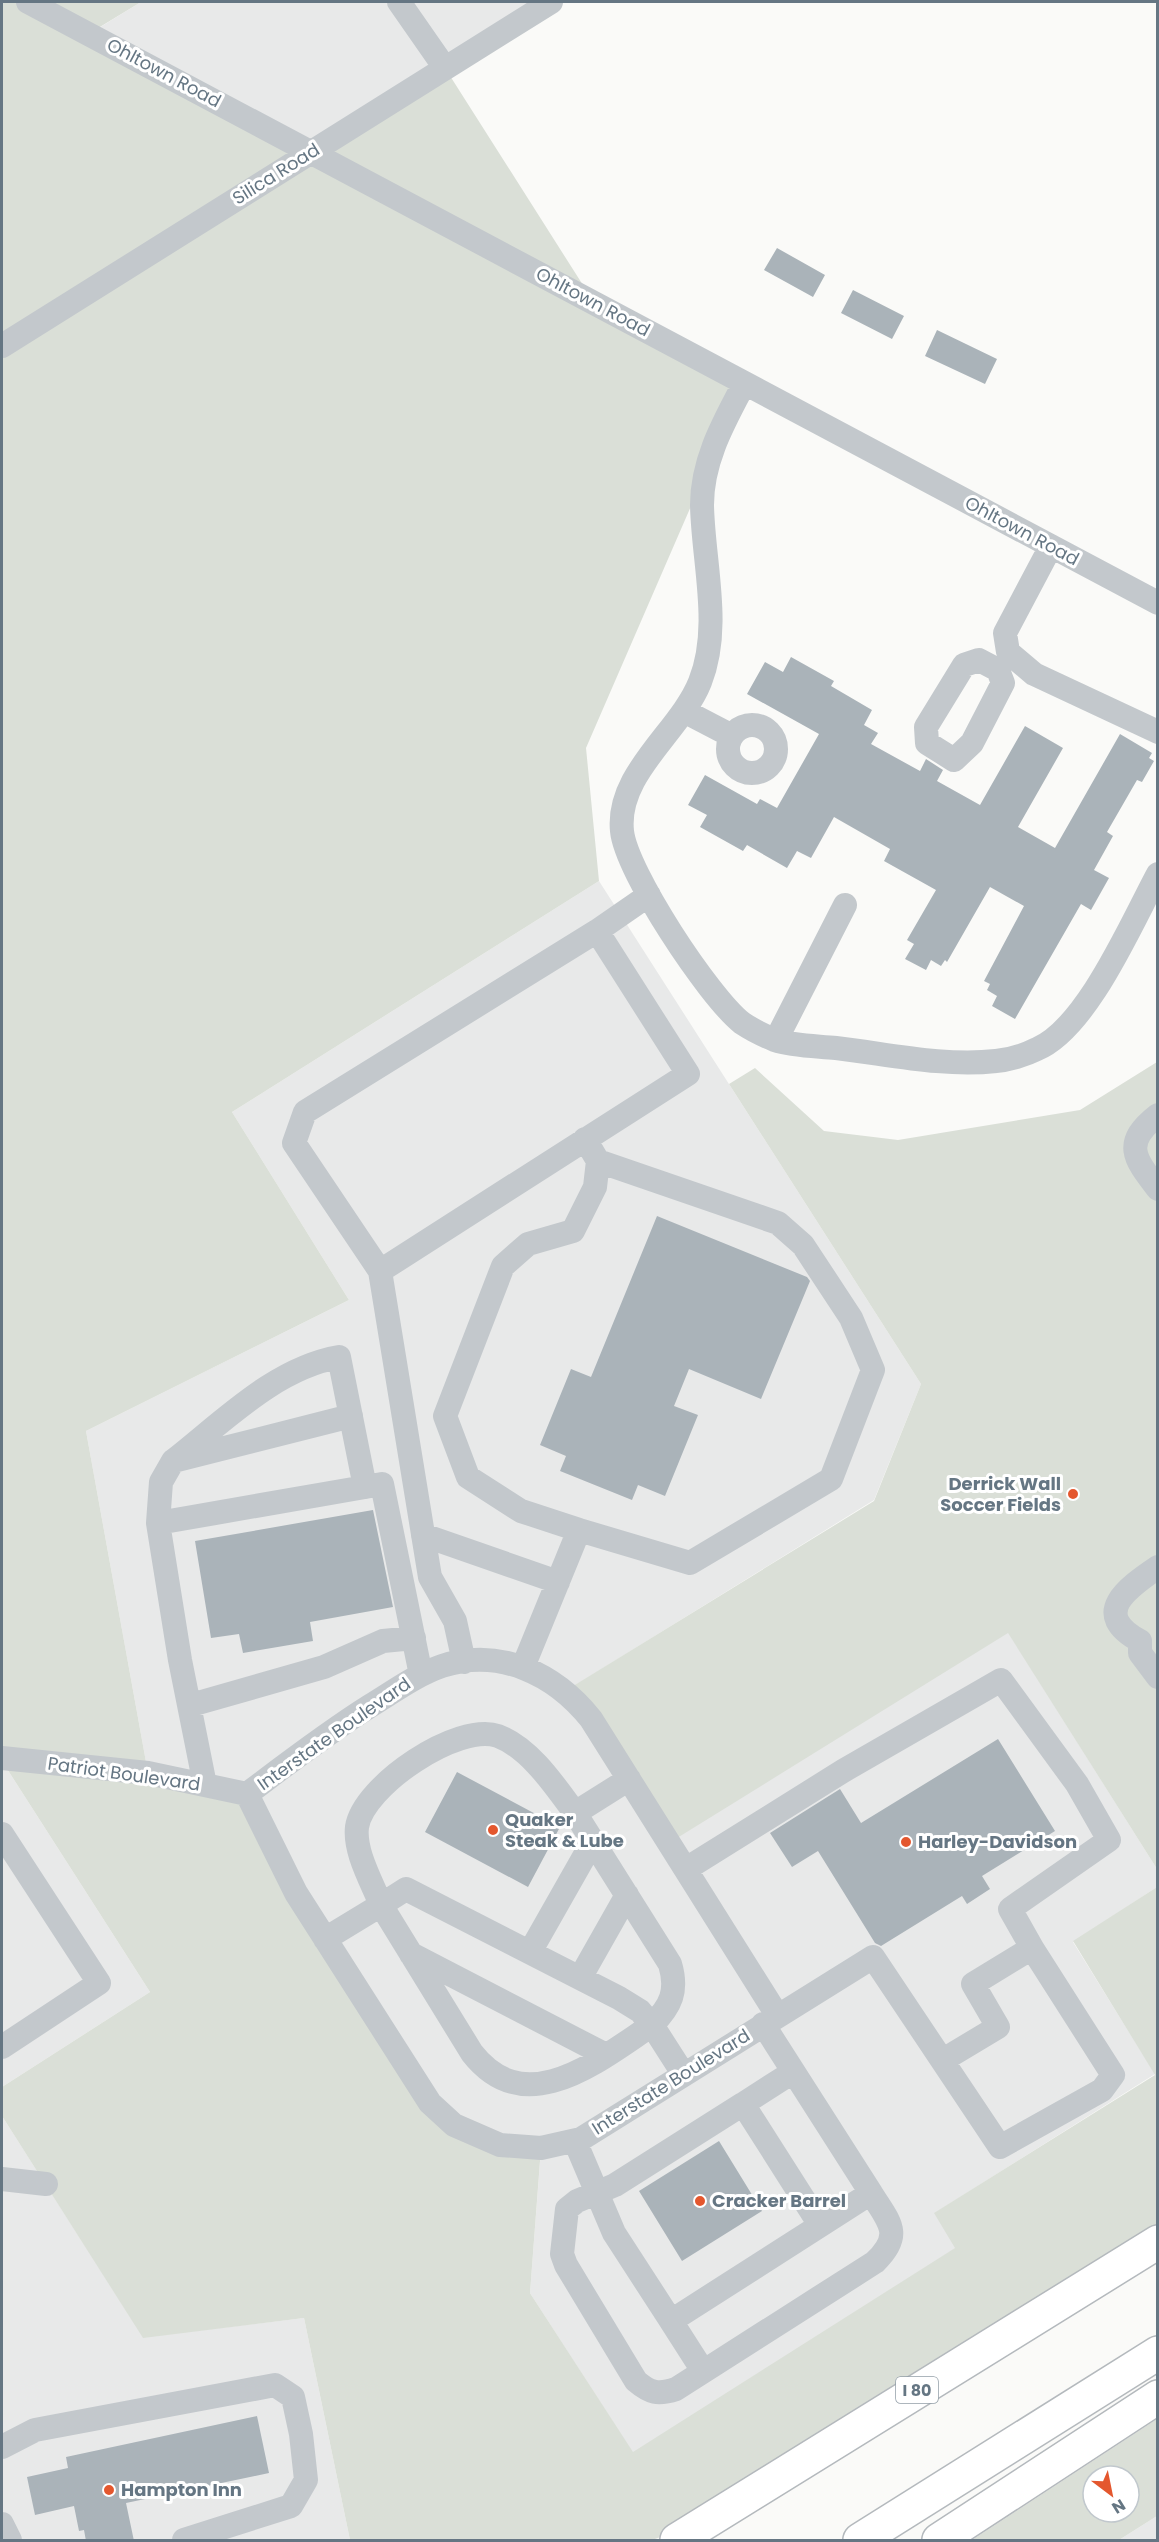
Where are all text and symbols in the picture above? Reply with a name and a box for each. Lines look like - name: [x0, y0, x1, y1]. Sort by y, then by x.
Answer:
- street label: Ohltown Road: [103, 32, 226, 113]
- street label: Silica Road: [227, 137, 324, 210]
- street label: Ohltown Road: [532, 261, 655, 342]
- street label: Ohltown Road: [961, 490, 1084, 571]
- place label: Derrick Wall Soccer Fields: [940, 1471, 1061, 1517]
- marker: Derrick Wall Soccer Fields: [1066, 1487, 1080, 1501]
- street label: Interstate Boulevard: [252, 1671, 415, 1796]
- street label: Patriot Boulevard: [46, 1750, 202, 1797]
- place label: Quaker Steak & Lube: [505, 1807, 624, 1853]
- marker: Quaker Steak & Lube: [486, 1823, 500, 1837]
- place label: Harley-Davidson: [918, 1829, 1077, 1854]
- marker: Harley-Davidson: [899, 1835, 913, 1849]
- street label: Interstate Boulevard: [587, 2023, 754, 2140]
- place label: Cracker Barrel: [712, 2188, 846, 2213]
- marker: Cracker Barrel: [693, 2194, 707, 2208]
- road number: I 80: [896, 2377, 938, 2403]
- north arrow: [1081, 2464, 1141, 2524]
- place label: Hampton Inn: [121, 2477, 242, 2502]
- marker: Hampton Inn: [102, 2483, 116, 2497]
- text: N: [1107, 2493, 1130, 2519]

